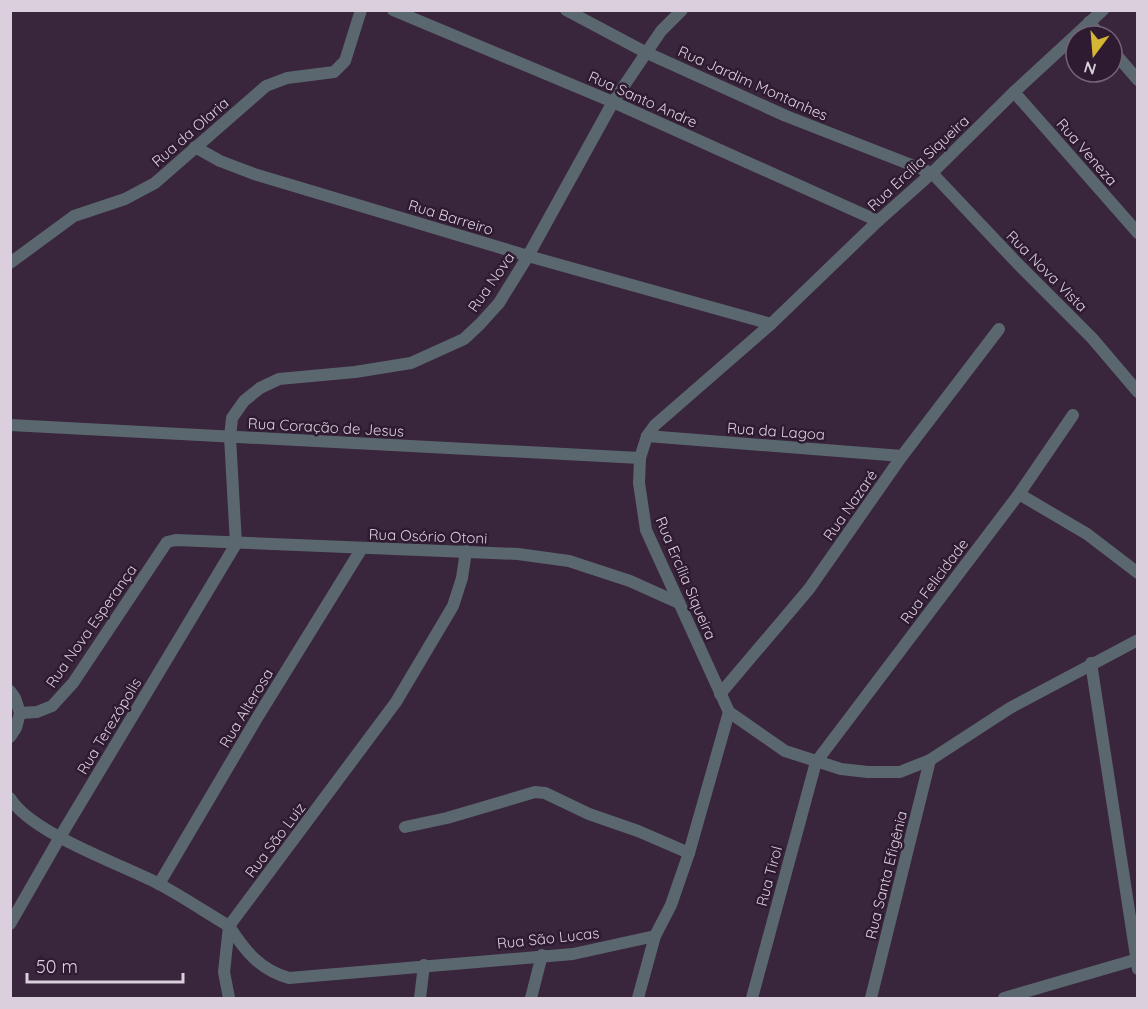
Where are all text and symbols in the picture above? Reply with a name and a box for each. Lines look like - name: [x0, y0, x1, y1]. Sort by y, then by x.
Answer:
- north arrow: [1064, 24, 1124, 84]
- street label: Rua Jardim Montanhes: [675, 41, 831, 125]
- text: N: [1081, 57, 1098, 80]
- street label: Rua Santo Andre: [586, 66, 700, 132]
- street label: Rua da Olaria: [148, 93, 232, 171]
- street label: Rua Ercília Siqueira: [863, 111, 973, 215]
- street label: Rua Veneza: [1053, 114, 1121, 190]
- street label: Rua Barreiro: [406, 195, 496, 239]
- street label: Rua Nova Vista: [1002, 226, 1092, 316]
- street label: Rua Nova: [464, 248, 518, 316]
- street label: Rua Coração de Jesus: [247, 413, 405, 441]
- street label: Rua da Lagoa: [726, 418, 826, 444]
- street label: Rua Nazaré: [819, 466, 881, 544]
- street label: Rua Ercília Siqueira: [651, 514, 721, 642]
- street label: Rua Osório Otoni: [368, 524, 488, 548]
- street label: Rua Felicidade: [896, 535, 972, 627]
- street label: Rua Nova Esperança: [41, 561, 141, 691]
- street label: Rua Alterosa: [215, 665, 277, 751]
- street label: Rua Terezópolis: [73, 674, 145, 778]
- street label: Rua São Luiz: [241, 799, 309, 881]
- street label: Rua Santa Efigênia: [861, 809, 911, 941]
- street label: Rua Tirol: [752, 844, 786, 908]
- street label: Rua São Lucas: [496, 923, 600, 953]
- scale bar: [27, 946, 183, 984]
- text: 50 m: [36, 955, 78, 978]

